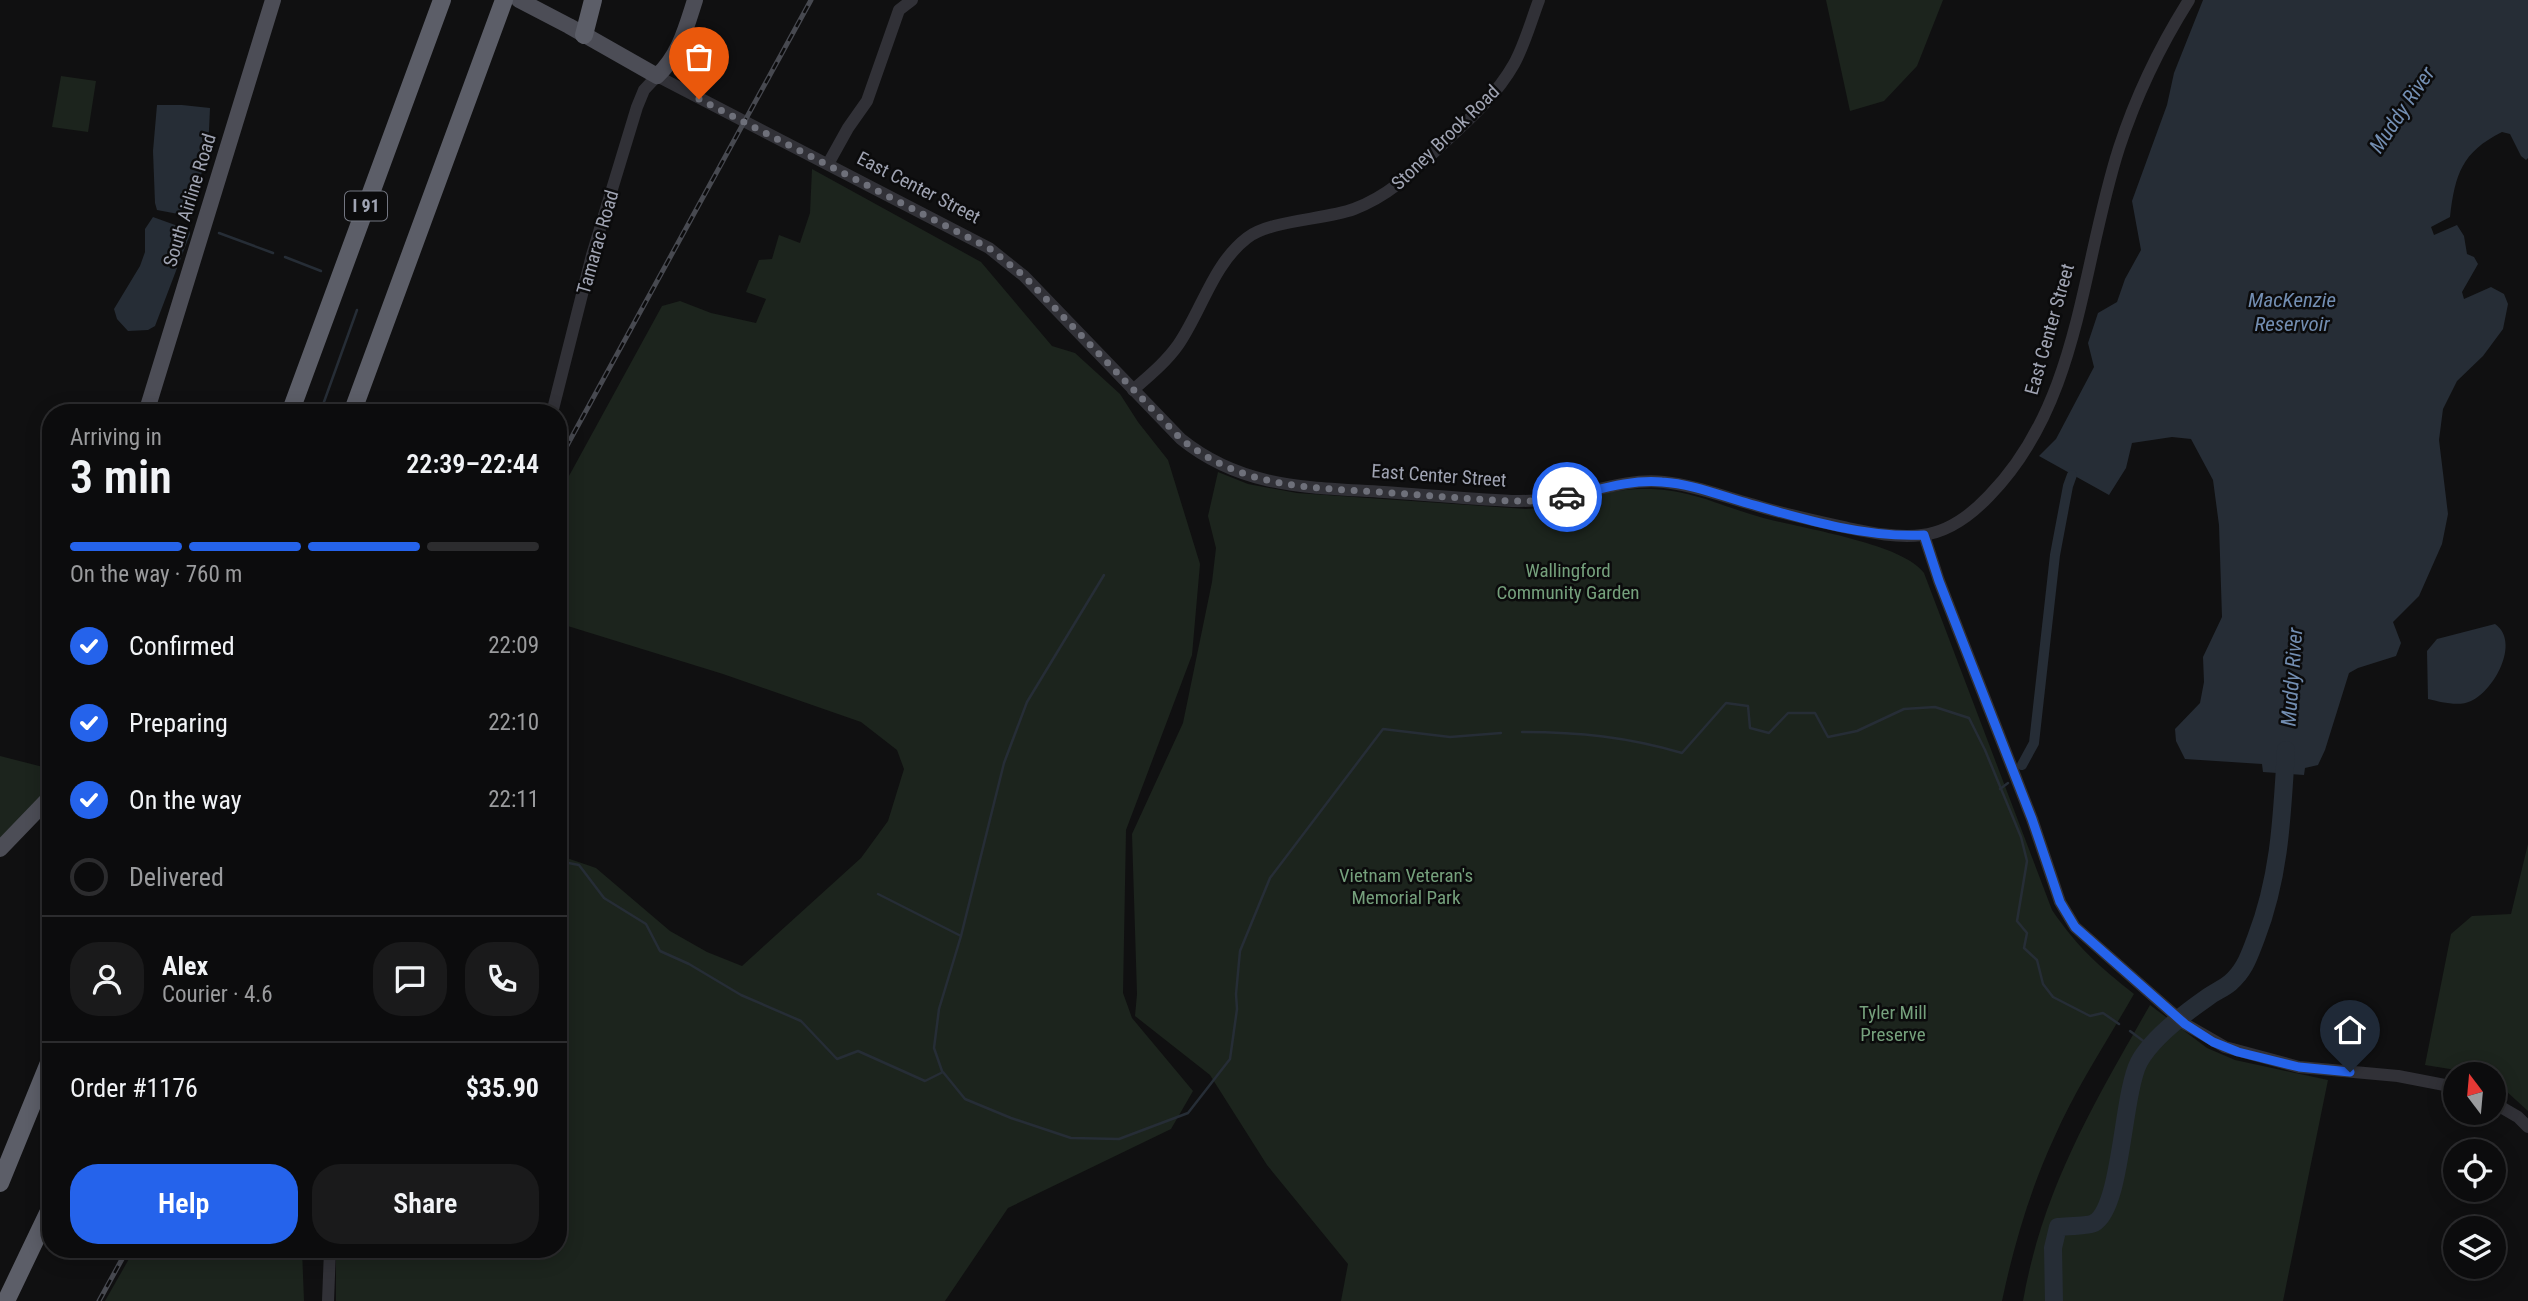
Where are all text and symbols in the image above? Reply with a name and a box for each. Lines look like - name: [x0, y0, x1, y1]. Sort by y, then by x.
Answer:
- pin: [669, 27, 729, 99]
- icon: bag: [680, 38, 718, 76]
- water label: Muddy River: [2365, 62, 2440, 158]
- street label: Stoney Brook Road: [1387, 80, 1504, 195]
- street label: South Airline Road: [158, 131, 221, 270]
- street label: East Center Street: [853, 146, 984, 228]
- street label: Tamarac Road: [572, 187, 623, 297]
- road number: I 91: [345, 191, 387, 220]
- street label: East Center Street: [2020, 261, 2079, 397]
- water label: MacKenzie Reservoir: [2248, 288, 2336, 336]
- text: Arriving in: [70, 424, 162, 451]
- text: 22:39–22:44: [406, 449, 539, 479]
- text: 3 min: [70, 450, 172, 504]
- street label: East Center Street: [1371, 459, 1507, 492]
- courier: [1532, 462, 1602, 532]
- icon: car: [1548, 478, 1586, 516]
- park label: Wallingford Community Garden: [1496, 559, 1640, 604]
- text: On the way · 760 m: [70, 561, 242, 588]
- water label: Muddy River: [2277, 626, 2307, 727]
- icon: check: [70, 627, 108, 665]
- text: Confirmed: [129, 631, 235, 661]
- text: 22:09: [488, 632, 539, 659]
- icon: check: [70, 704, 108, 742]
- text: Preparing: [129, 708, 228, 738]
- text: 22:10: [488, 709, 539, 736]
- icon: check: [70, 781, 108, 819]
- text: On the way: [129, 785, 242, 815]
- text: 22:11: [488, 786, 539, 813]
- text: Delivered: [129, 862, 224, 892]
- park label: Vietnam Veteran's Memorial Park: [1339, 864, 1473, 909]
- button: person: [70, 942, 144, 1016]
- button: chat: [373, 942, 447, 1016]
- button: phone: [465, 942, 539, 1016]
- text: Alex: [162, 951, 208, 981]
- text: Courier · 4.6: [162, 981, 273, 1008]
- pin: [2320, 1000, 2380, 1072]
- park label: Tyler Mill Preserve: [1859, 1001, 1927, 1046]
- icon: home: [2331, 1011, 2369, 1049]
- north arrow: [2443, 1062, 2506, 1125]
- map controls: [2443, 1062, 2506, 1279]
- text: Order #1176: [70, 1073, 198, 1103]
- text: $35.90: [466, 1073, 539, 1103]
- button: locate: [2443, 1139, 2506, 1202]
- button: Help: [70, 1164, 298, 1244]
- button: Share: [312, 1164, 539, 1244]
- button: layers: [2443, 1216, 2506, 1279]

